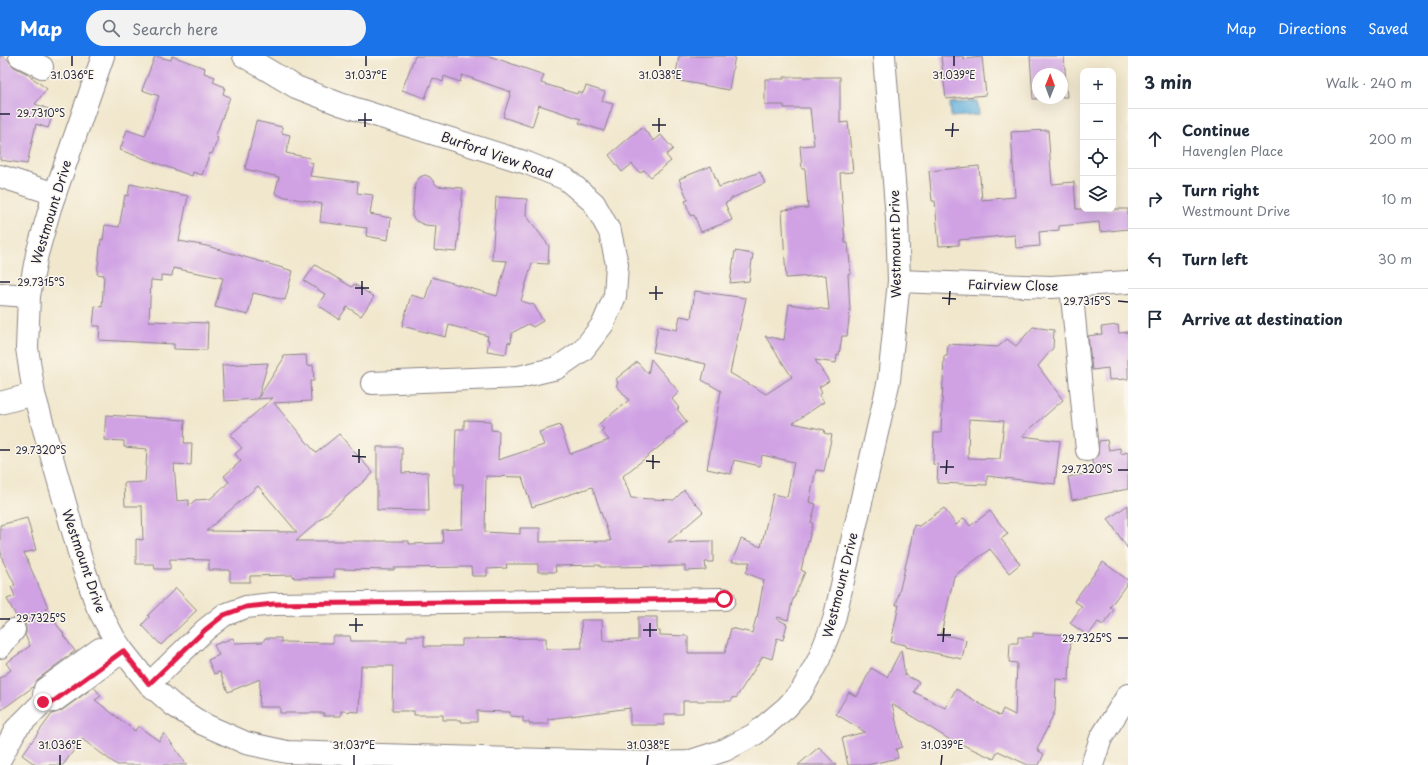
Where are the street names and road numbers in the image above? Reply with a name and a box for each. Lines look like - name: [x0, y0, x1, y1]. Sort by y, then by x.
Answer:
- street label: Burford View Road: [439, 126, 556, 183]
- street label: Westmount Drive: [26, 157, 75, 266]
- street label: Westmount Drive: [884, 190, 905, 298]
- street label: Fairview Close: [968, 274, 1058, 295]
- street label: Westmount Drive: [58, 507, 111, 615]
- street label: Westmount Drive: [817, 530, 862, 640]

